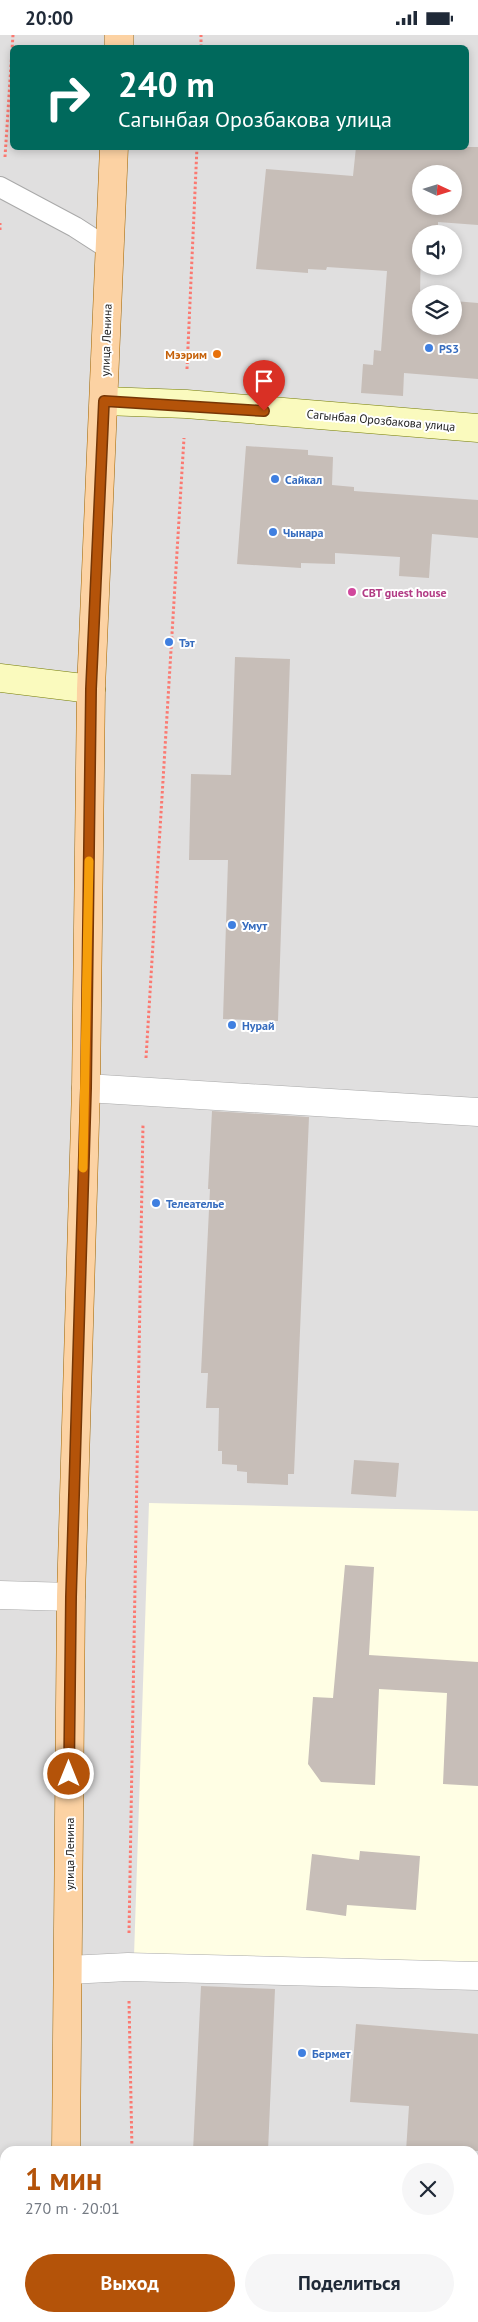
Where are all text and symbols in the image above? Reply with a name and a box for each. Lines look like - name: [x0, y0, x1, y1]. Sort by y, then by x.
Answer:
- text: 20:00: [25, 6, 73, 30]
- text: 240 m: [118, 61, 215, 107]
- icon: right: [35, 65, 100, 130]
- text: Сагынбая Орозбакова улица: [118, 105, 392, 133]
- north arrow: [412, 165, 462, 215]
- map controls: [412, 165, 462, 335]
- button: sound: [412, 225, 462, 275]
- button: layers: [412, 285, 462, 335]
- street label: улица Ленина: [97, 303, 115, 377]
- place label: PS3: [439, 341, 459, 356]
- marker: PS3: [423, 342, 435, 354]
- place label: Мээрим: [165, 347, 207, 362]
- marker: Мээрим: [211, 348, 223, 360]
- pin: [243, 360, 285, 411]
- icon: arrive: [250, 367, 278, 395]
- street label: Сагынбая Орозбакова улица: [306, 406, 456, 434]
- place label: Сайкал: [285, 472, 322, 487]
- marker: Сайкал: [269, 473, 281, 485]
- place label: Чынара: [283, 525, 324, 540]
- marker: Чынара: [267, 526, 279, 538]
- place label: CBT guest house: [362, 585, 447, 600]
- marker: CBT guest house: [346, 586, 358, 598]
- place label: Тэт: [179, 635, 195, 650]
- marker: Тэт: [163, 636, 175, 648]
- place label: Умут: [241, 918, 267, 933]
- marker: Умут: [226, 919, 238, 931]
- place label: Нурай: [242, 1018, 275, 1033]
- marker: Нурай: [226, 1019, 238, 1031]
- place label: Телеателье: [166, 1196, 224, 1211]
- marker: Телеателье: [150, 1197, 162, 1209]
- position arrow: [42, 1747, 94, 1799]
- street label: улица Ленина: [62, 1818, 77, 1890]
- place label: Бермет: [312, 2046, 351, 2061]
- marker: Бермет: [296, 2047, 308, 2059]
- text: 1 мин: [25, 2159, 102, 2198]
- button: close: [402, 2163, 454, 2215]
- text: 270 m · 20:01: [25, 2198, 120, 2218]
- button: Выход: [25, 2254, 235, 2312]
- button: Поделиться: [245, 2254, 454, 2312]

